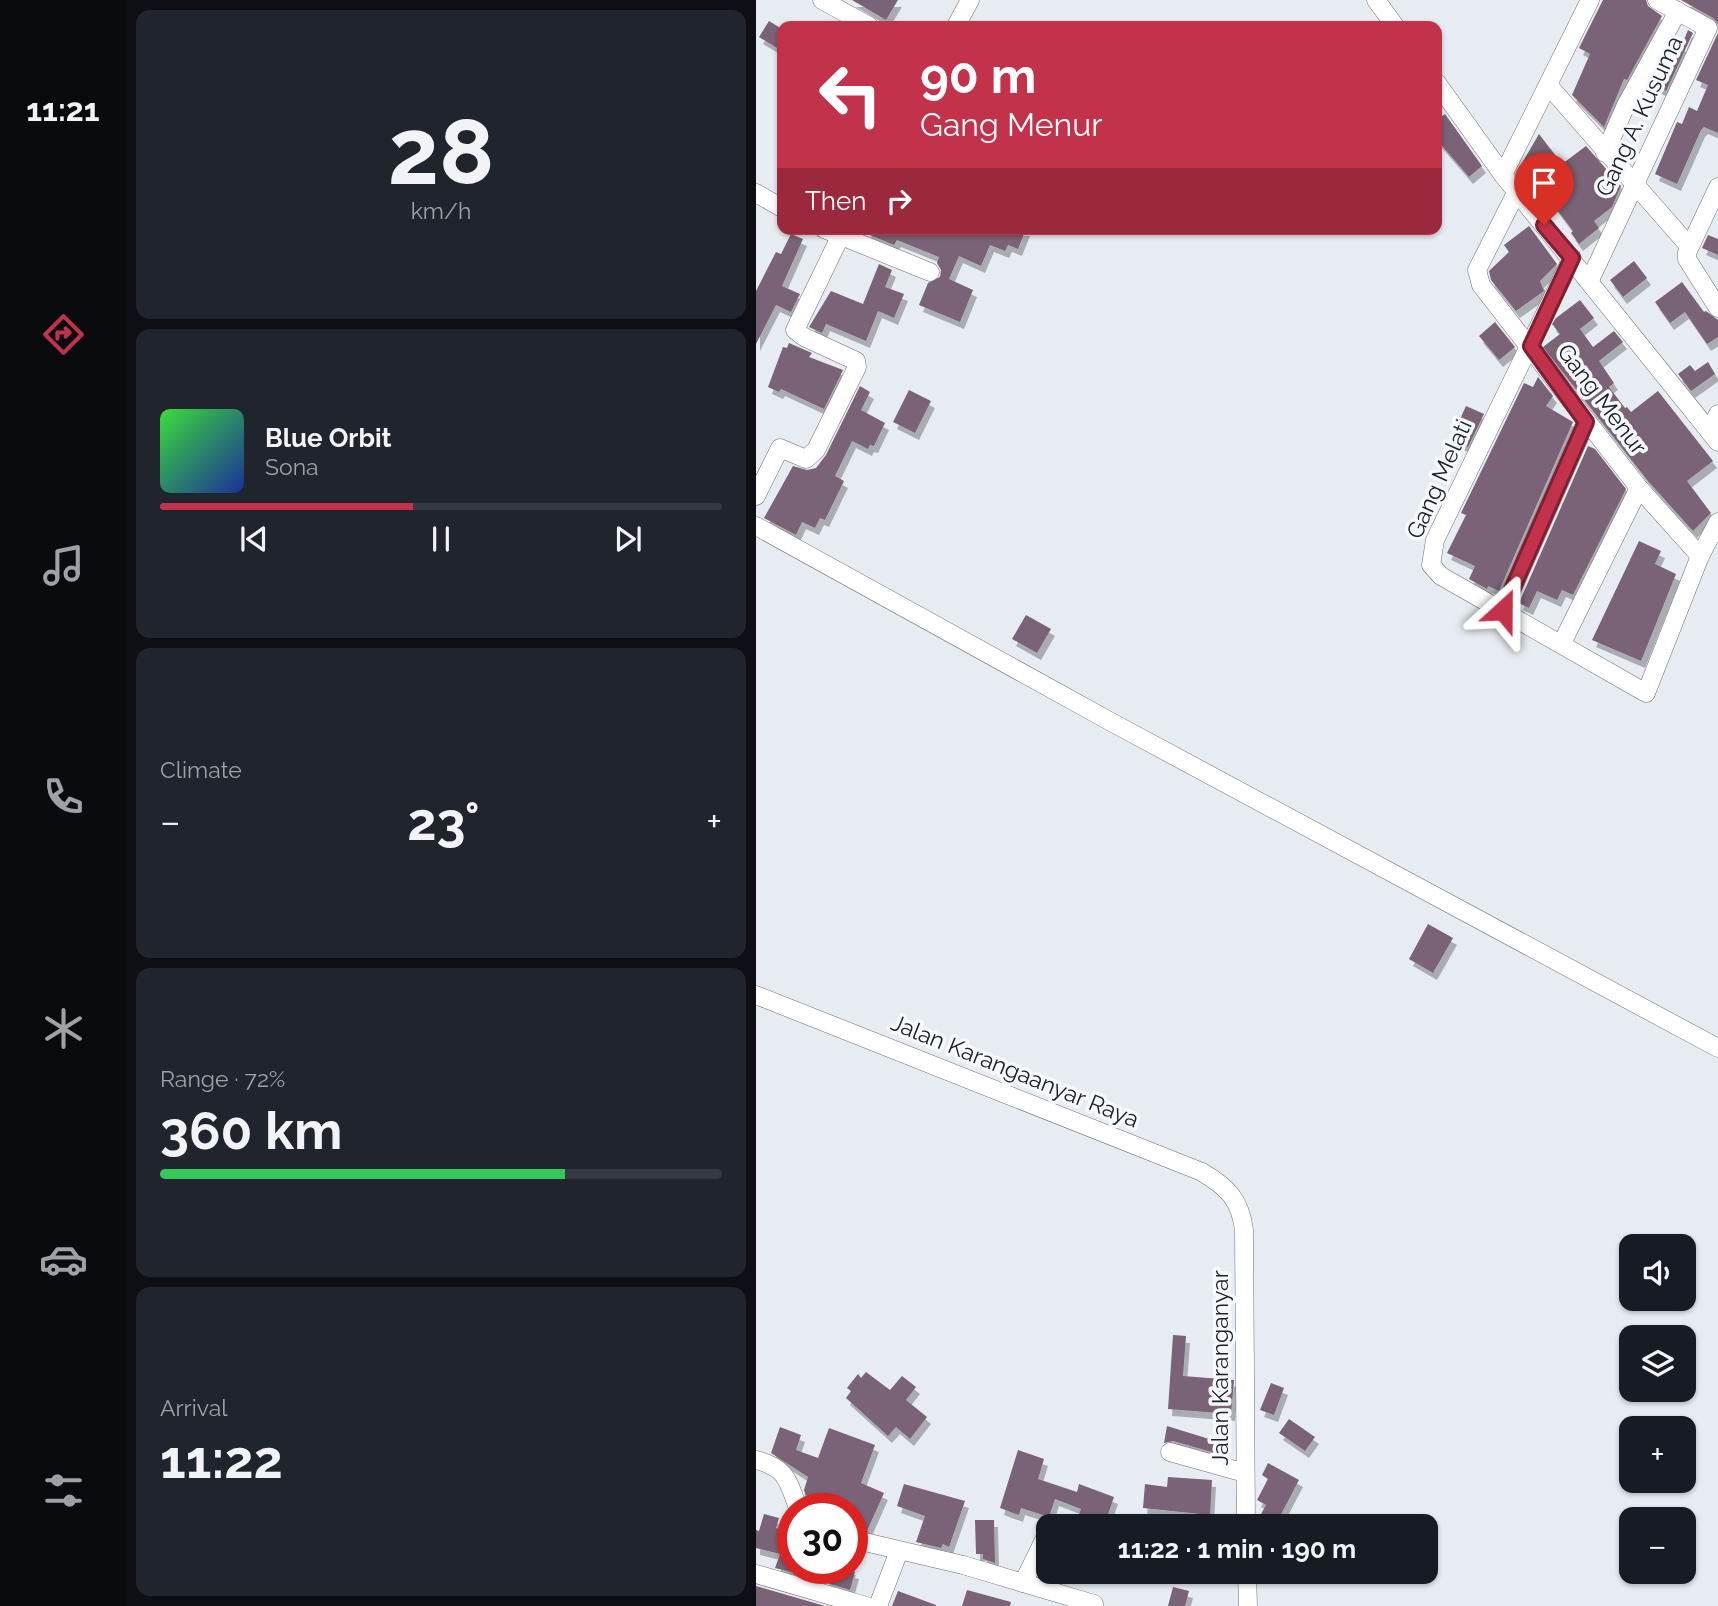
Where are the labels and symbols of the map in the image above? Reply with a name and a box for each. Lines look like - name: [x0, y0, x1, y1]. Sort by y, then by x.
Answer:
- street label: Gang A. Kusuma: [1590, 31, 1688, 200]
- pin: [1514, 153, 1574, 225]
- street label: Gang Menur: [1552, 338, 1653, 459]
- street label: Gang Melati: [1400, 415, 1477, 542]
- position arrow: [1466, 573, 1540, 647]
- street label: Jalan Karangaanyar Raya: [887, 1008, 1143, 1133]
- street label: Jalan Karanganyar: [1206, 1270, 1233, 1466]
- speed limit sign: 30: [777, 1493, 868, 1584]

